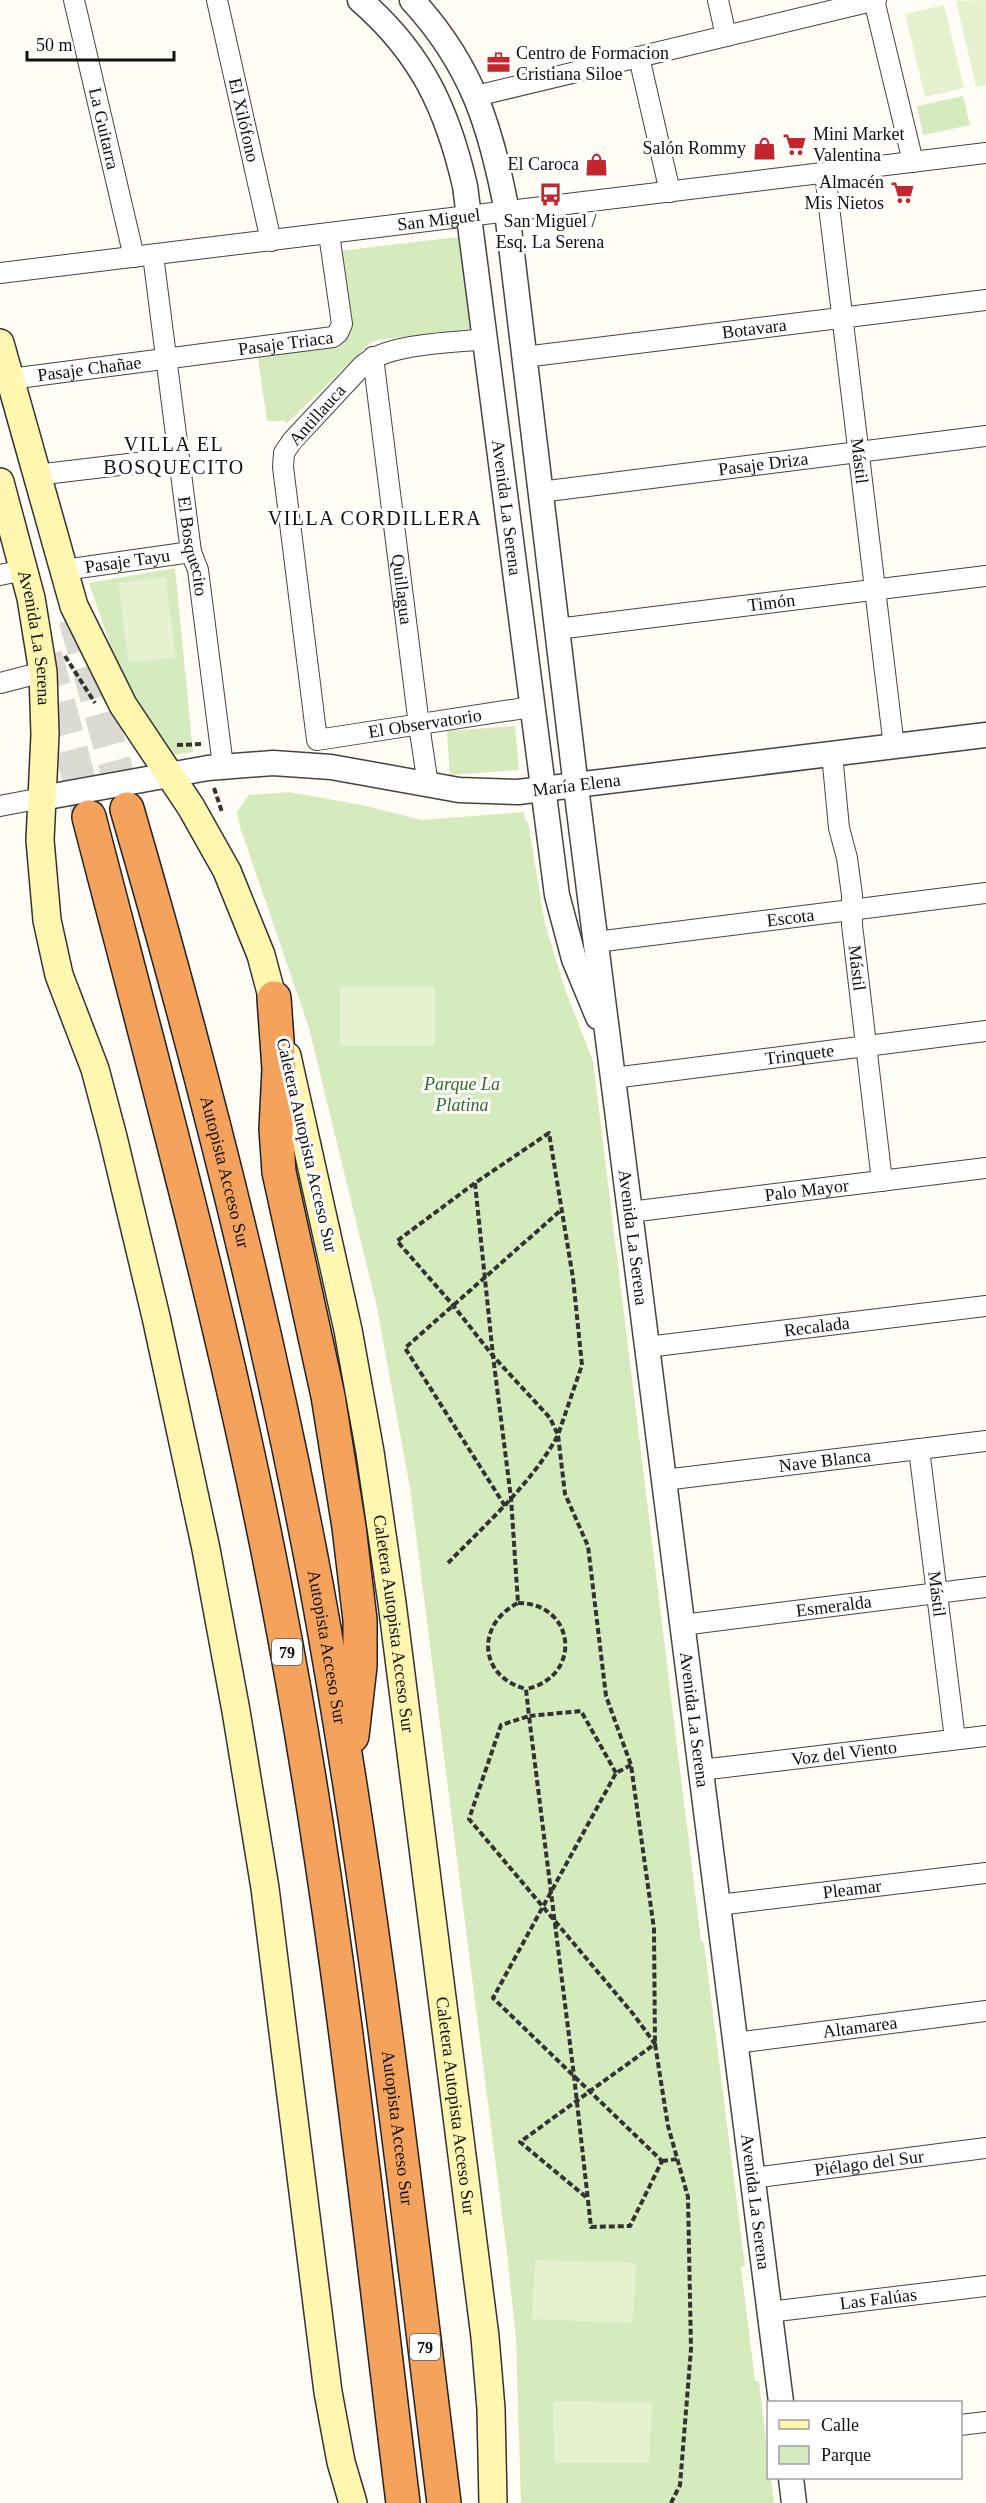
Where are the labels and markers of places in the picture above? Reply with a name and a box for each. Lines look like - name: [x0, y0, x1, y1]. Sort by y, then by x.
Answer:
- place label: Centro de Formacion Cristiana Siloe: [516, 43, 669, 84]
- office icon: Centro de Formacion Cristiana Siloe: [485, 50, 511, 76]
- place label: Mini Market Valentina: [813, 124, 905, 165]
- supermarket icon: Mini Market Valentina: [782, 131, 808, 157]
- shop icon: Salón Rommy: [751, 135, 777, 161]
- place label: Salón Rommy: [642, 138, 746, 158]
- shop icon: El Caroca: [584, 151, 610, 177]
- place label: El Caroca: [508, 154, 579, 174]
- place label: Almacén Mis Nietos: [804, 172, 884, 213]
- supermarket icon: Almacén Mis Nietos: [889, 179, 915, 205]
- bus stop icon: San Miguel / Esq. La Serena: [537, 182, 563, 208]
- place label: San Miguel / Esq. La Serena: [496, 211, 604, 252]

